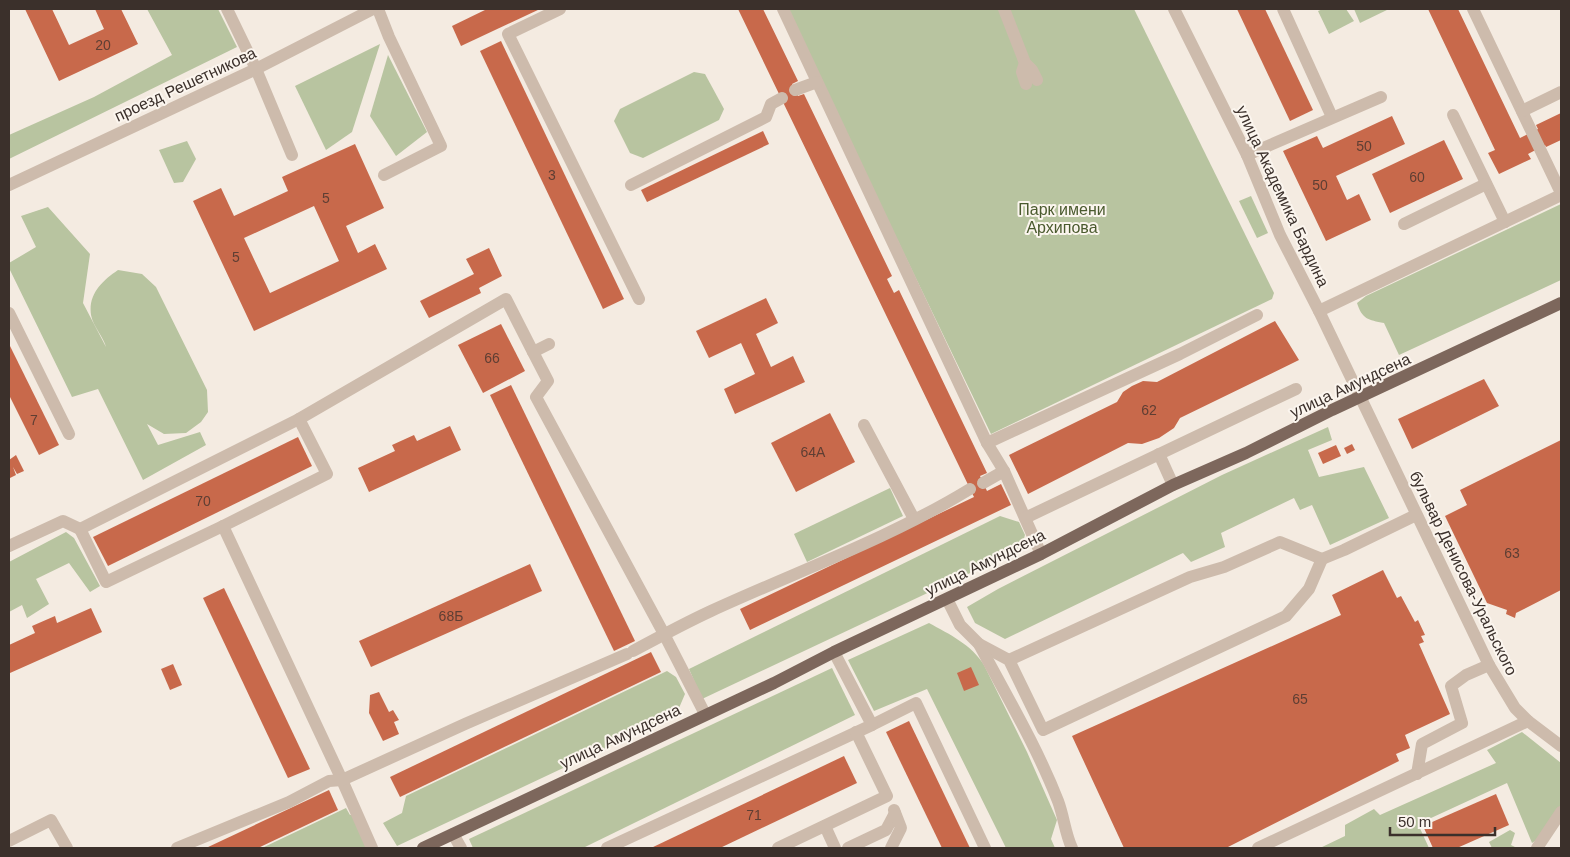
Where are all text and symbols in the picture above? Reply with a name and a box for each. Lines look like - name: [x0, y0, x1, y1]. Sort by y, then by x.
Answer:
- house number: 20: [95, 37, 111, 53]
- street label: проезд Решетникова: [112, 44, 259, 125]
- street label: улица Академика Бардина: [1233, 103, 1332, 290]
- house number: 50: [1356, 138, 1372, 154]
- house number: 3: [548, 167, 556, 183]
- house number: 60: [1409, 169, 1425, 185]
- house number: 50: [1312, 177, 1328, 193]
- house number: 5: [322, 190, 330, 206]
- park label: Парк имени Архипова: [1018, 201, 1106, 236]
- house number: 5: [232, 249, 240, 265]
- house number: 66: [484, 350, 500, 366]
- street label: улица Амундсена: [1287, 350, 1413, 421]
- house number: 62: [1141, 402, 1157, 418]
- house number: 7: [30, 412, 38, 428]
- house number: 64А: [801, 444, 826, 460]
- street label: бульвар Денисова-Уральского: [1407, 468, 1521, 678]
- house number: 70: [195, 493, 211, 509]
- street label: улица Амундсена: [923, 526, 1048, 599]
- house number: 63: [1504, 545, 1520, 561]
- house number: 68Б: [439, 608, 463, 624]
- house number: 65: [1292, 691, 1308, 707]
- street label: улица Амундсена: [557, 701, 683, 772]
- scale bar: [1390, 804, 1495, 836]
- house number: 71: [746, 807, 762, 823]
- text: 50 m: [1398, 813, 1431, 830]

